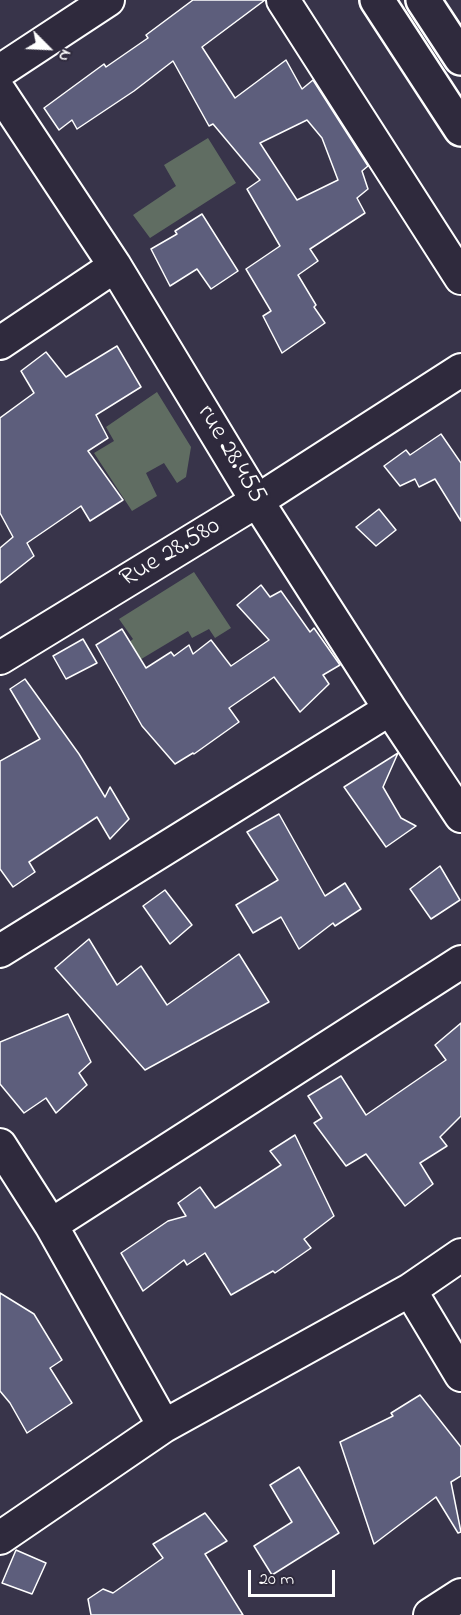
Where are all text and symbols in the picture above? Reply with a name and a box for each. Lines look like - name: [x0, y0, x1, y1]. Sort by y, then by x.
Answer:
- north arrow: [18, 18, 78, 78]
- text: N: [51, 46, 78, 65]
- street label: rue 28.455: [188, 400, 272, 510]
- street label: Rue 28.580: [115, 512, 227, 596]
- scale bar: [251, 1558, 338, 1596]
- text: 20 m: [259, 1567, 294, 1593]

